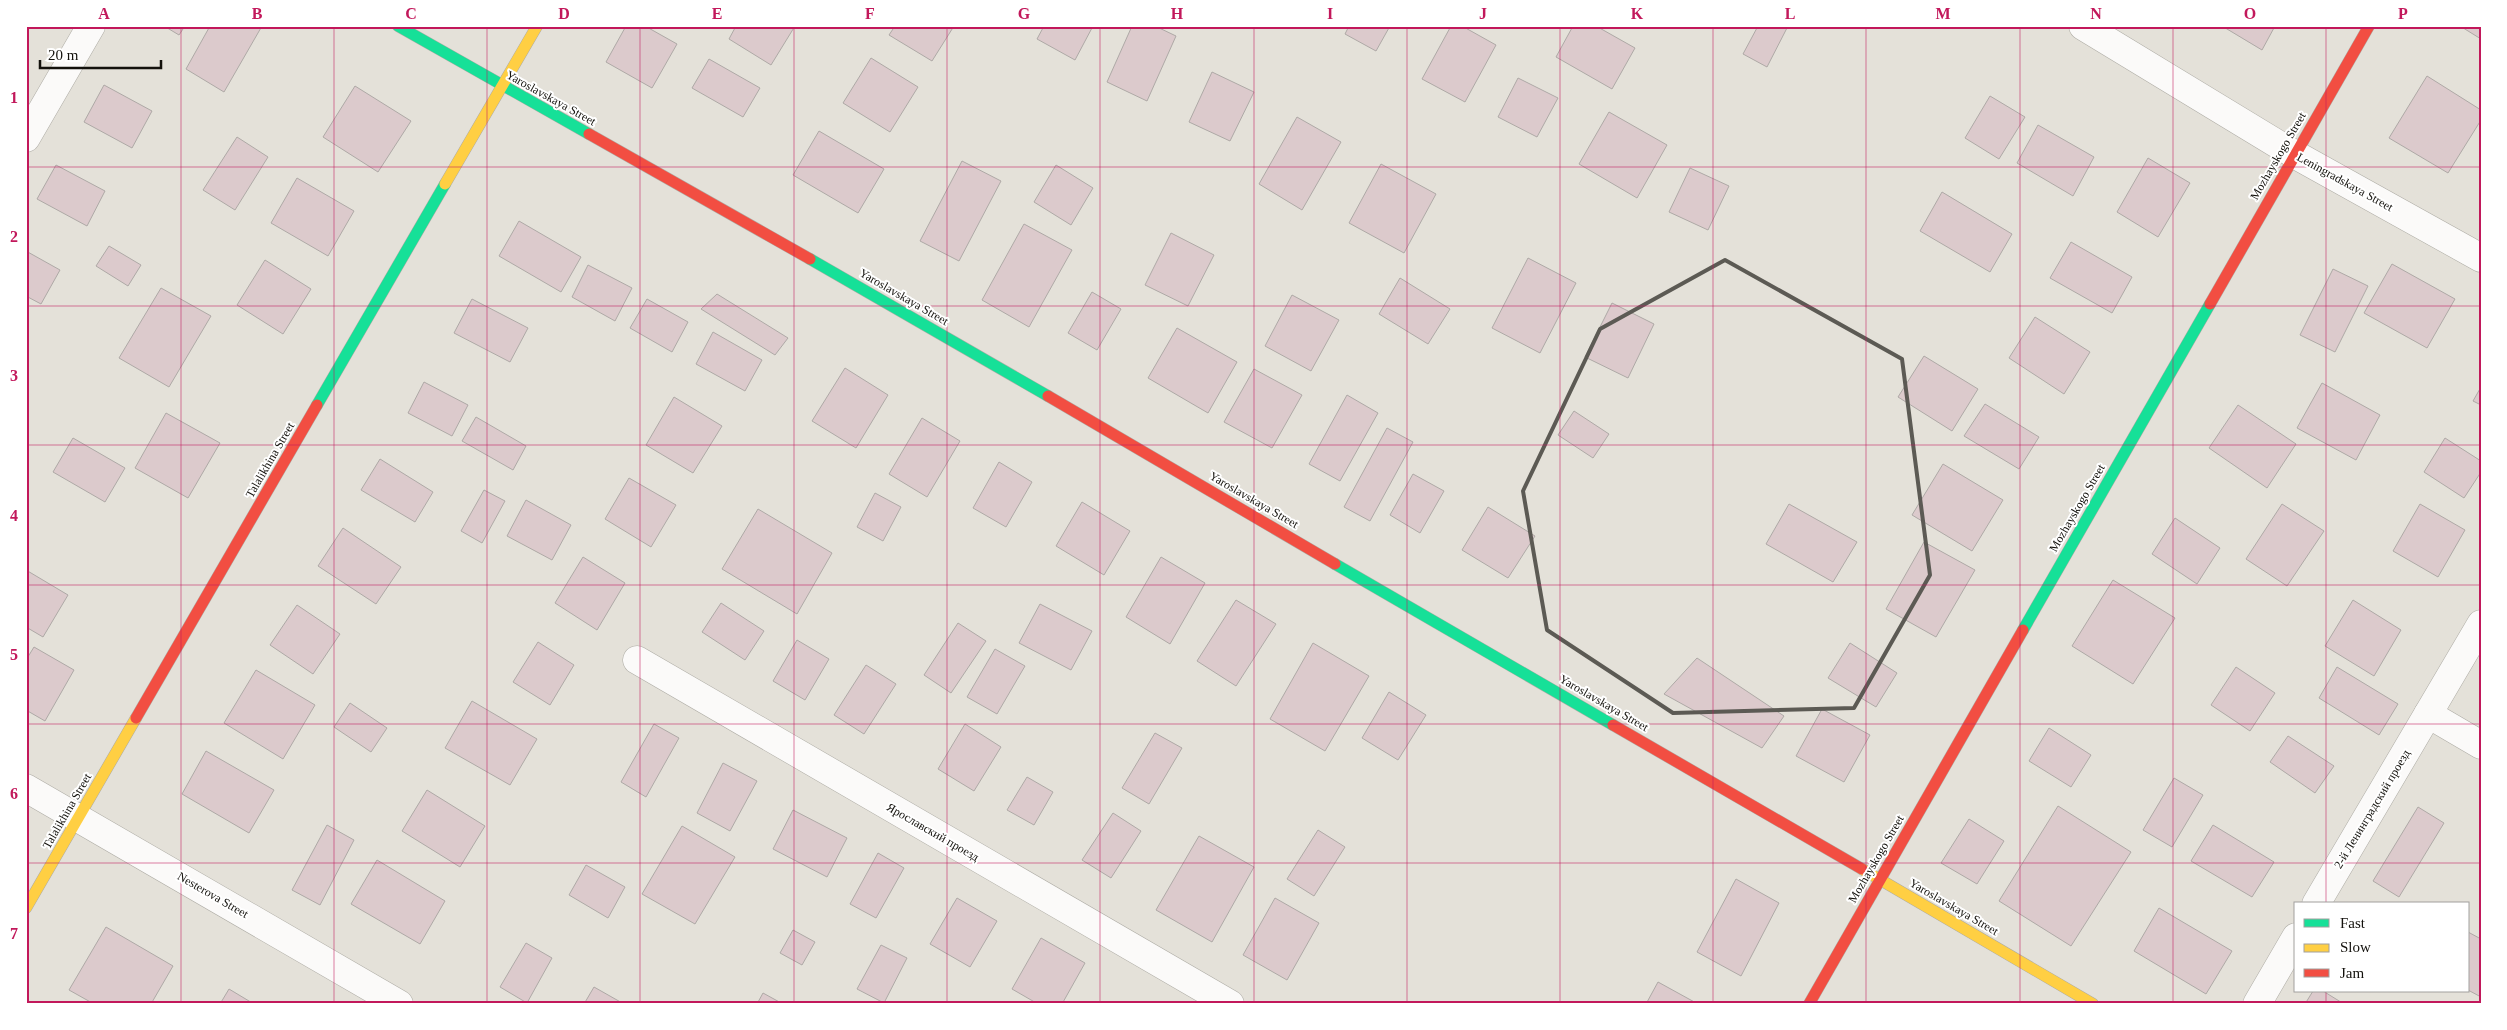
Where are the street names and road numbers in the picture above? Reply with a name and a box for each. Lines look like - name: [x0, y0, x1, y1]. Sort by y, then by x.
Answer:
- street label: Yaroslavskaya Street: [504, 68, 599, 129]
- street label: Mozhayskogo Street: [2247, 109, 2309, 202]
- street label: Leningradskaya Street: [2295, 150, 2396, 215]
- street label: Yaroslavskaya Street: [857, 266, 952, 329]
- street label: Talalikhina Street: [243, 419, 298, 500]
- street label: Mozhayskogo Street: [2046, 461, 2108, 554]
- street label: Yaroslavskaya Street: [1207, 469, 1302, 532]
- street label: Yaroslavskaya Street: [1557, 672, 1652, 735]
- street label: 2-й Ленинградский проезд: [2331, 747, 2413, 871]
- street label: Talalikhina Street: [40, 770, 95, 851]
- street label: Ярославский проезд: [884, 800, 982, 864]
- street label: Mozhayskogo Street: [1845, 812, 1907, 905]
- street label: Nesterova Street: [175, 869, 252, 921]
- street label: Yaroslavskaya Street: [1907, 876, 2002, 939]

